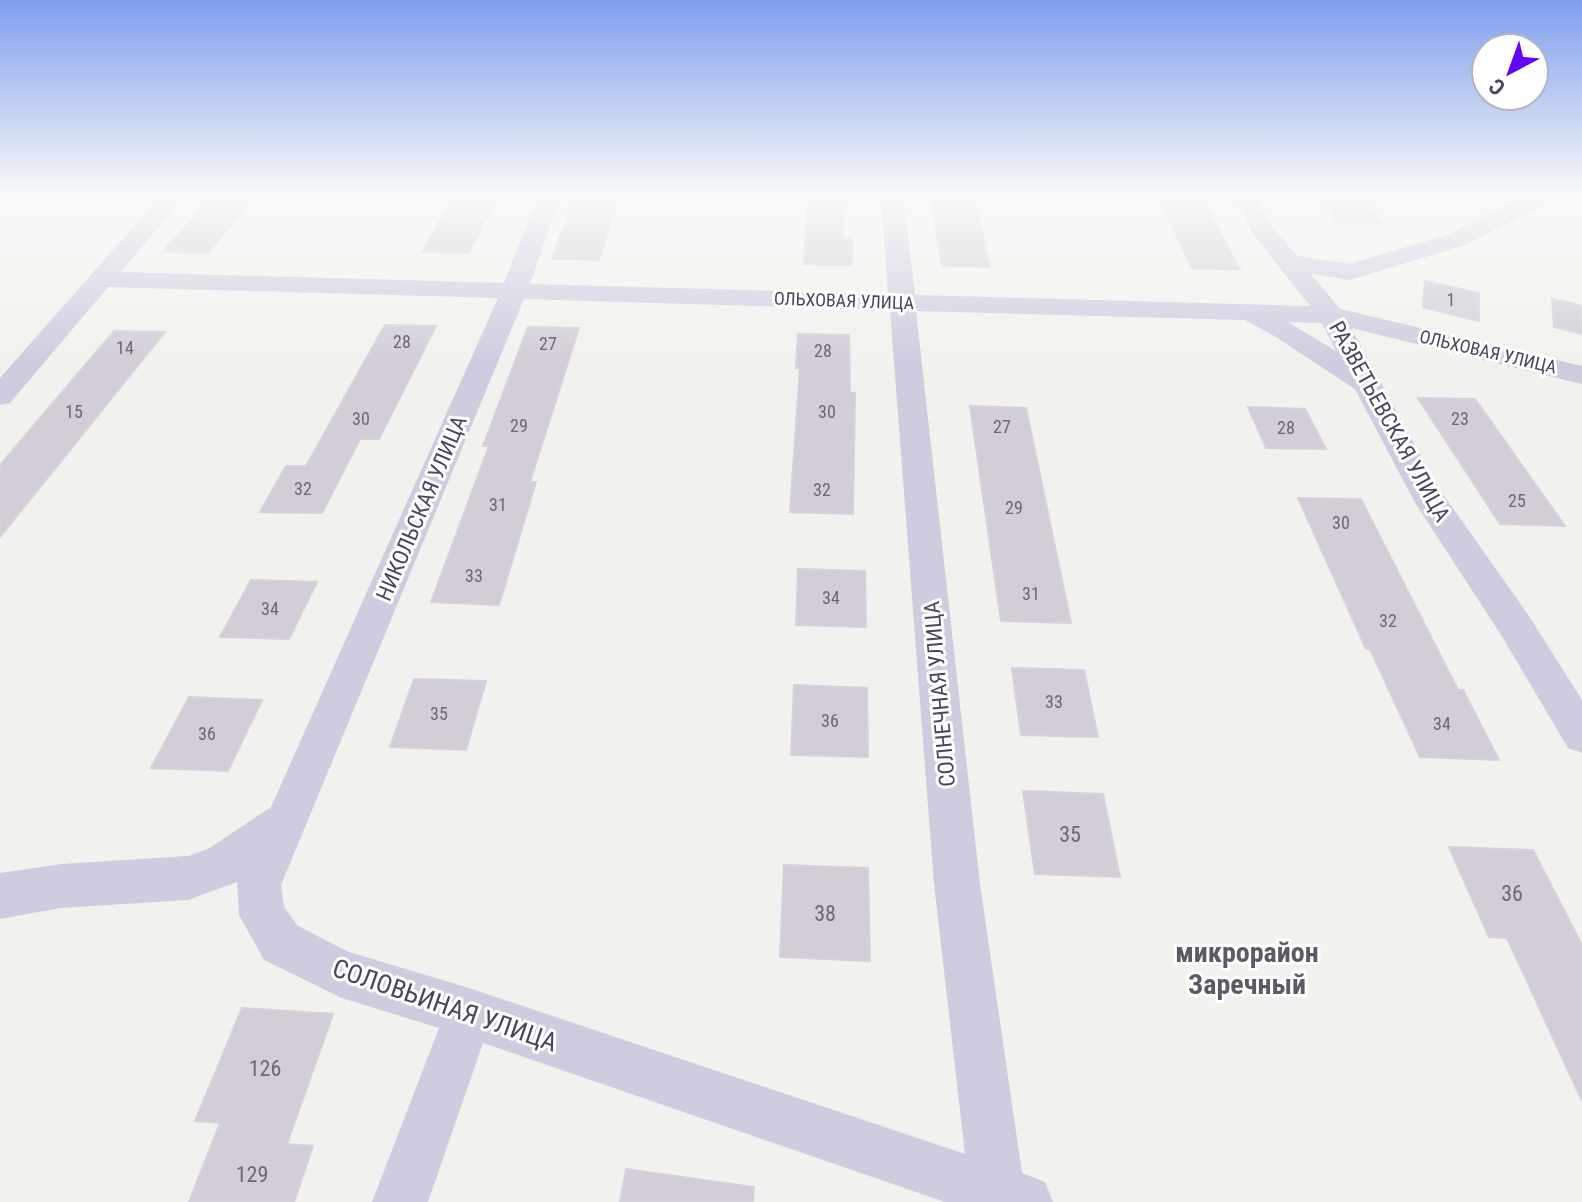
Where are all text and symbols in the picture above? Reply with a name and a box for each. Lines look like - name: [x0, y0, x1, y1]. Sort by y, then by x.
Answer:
- north arrow: [1470, 32, 1550, 112]
- text: С: [1484, 73, 1510, 100]
- street label: ОЛЬХОВАЯ УЛИЦА: [774, 288, 915, 313]
- house number: 1: [1447, 289, 1455, 310]
- street label: РАЗВЕТЬЕВСКАЯ УЛИЦА: [1324, 317, 1455, 526]
- street label: ОЛЬХОВАЯ УЛИЦА: [1418, 326, 1559, 378]
- house number: 28: [393, 331, 411, 352]
- house number: 27: [539, 333, 557, 354]
- house number: 14: [116, 337, 134, 358]
- house number: 28: [814, 340, 832, 361]
- house number: 15: [65, 401, 83, 422]
- house number: 30: [818, 401, 836, 422]
- house number: 30: [352, 408, 370, 429]
- house number: 23: [1451, 408, 1469, 429]
- street label: НИКОЛЬСКАЯ УЛИЦА: [371, 412, 472, 604]
- house number: 29: [510, 415, 528, 436]
- house number: 27: [993, 416, 1011, 437]
- house number: 28: [1277, 417, 1295, 438]
- house number: 32: [294, 478, 312, 499]
- house number: 32: [813, 479, 831, 500]
- house number: 25: [1508, 490, 1526, 511]
- house number: 31: [489, 494, 507, 515]
- house number: 29: [1005, 497, 1023, 518]
- house number: 30: [1332, 512, 1350, 533]
- house number: 33: [465, 565, 483, 586]
- house number: 31: [1022, 583, 1040, 604]
- house number: 34: [822, 587, 840, 608]
- house number: 34: [261, 598, 279, 619]
- street label: СОЛНЕЧНАЯ УЛИЦА: [919, 600, 960, 788]
- house number: 32: [1379, 610, 1397, 631]
- house number: 33: [1045, 691, 1063, 712]
- house number: 35: [430, 703, 448, 724]
- house number: 36: [821, 710, 839, 731]
- house number: 34: [1433, 713, 1451, 734]
- house number: 36: [198, 723, 216, 744]
- house number: 35: [1059, 822, 1081, 847]
- house number: 36: [1501, 881, 1523, 906]
- house number: 38: [814, 901, 836, 926]
- district label: микрорайон Заречный: [1175, 936, 1319, 1001]
- street label: СОЛОВЬИНАЯ УЛИЦА: [329, 952, 561, 1058]
- house number: 126: [249, 1056, 281, 1081]
- house number: 129: [236, 1162, 268, 1187]

